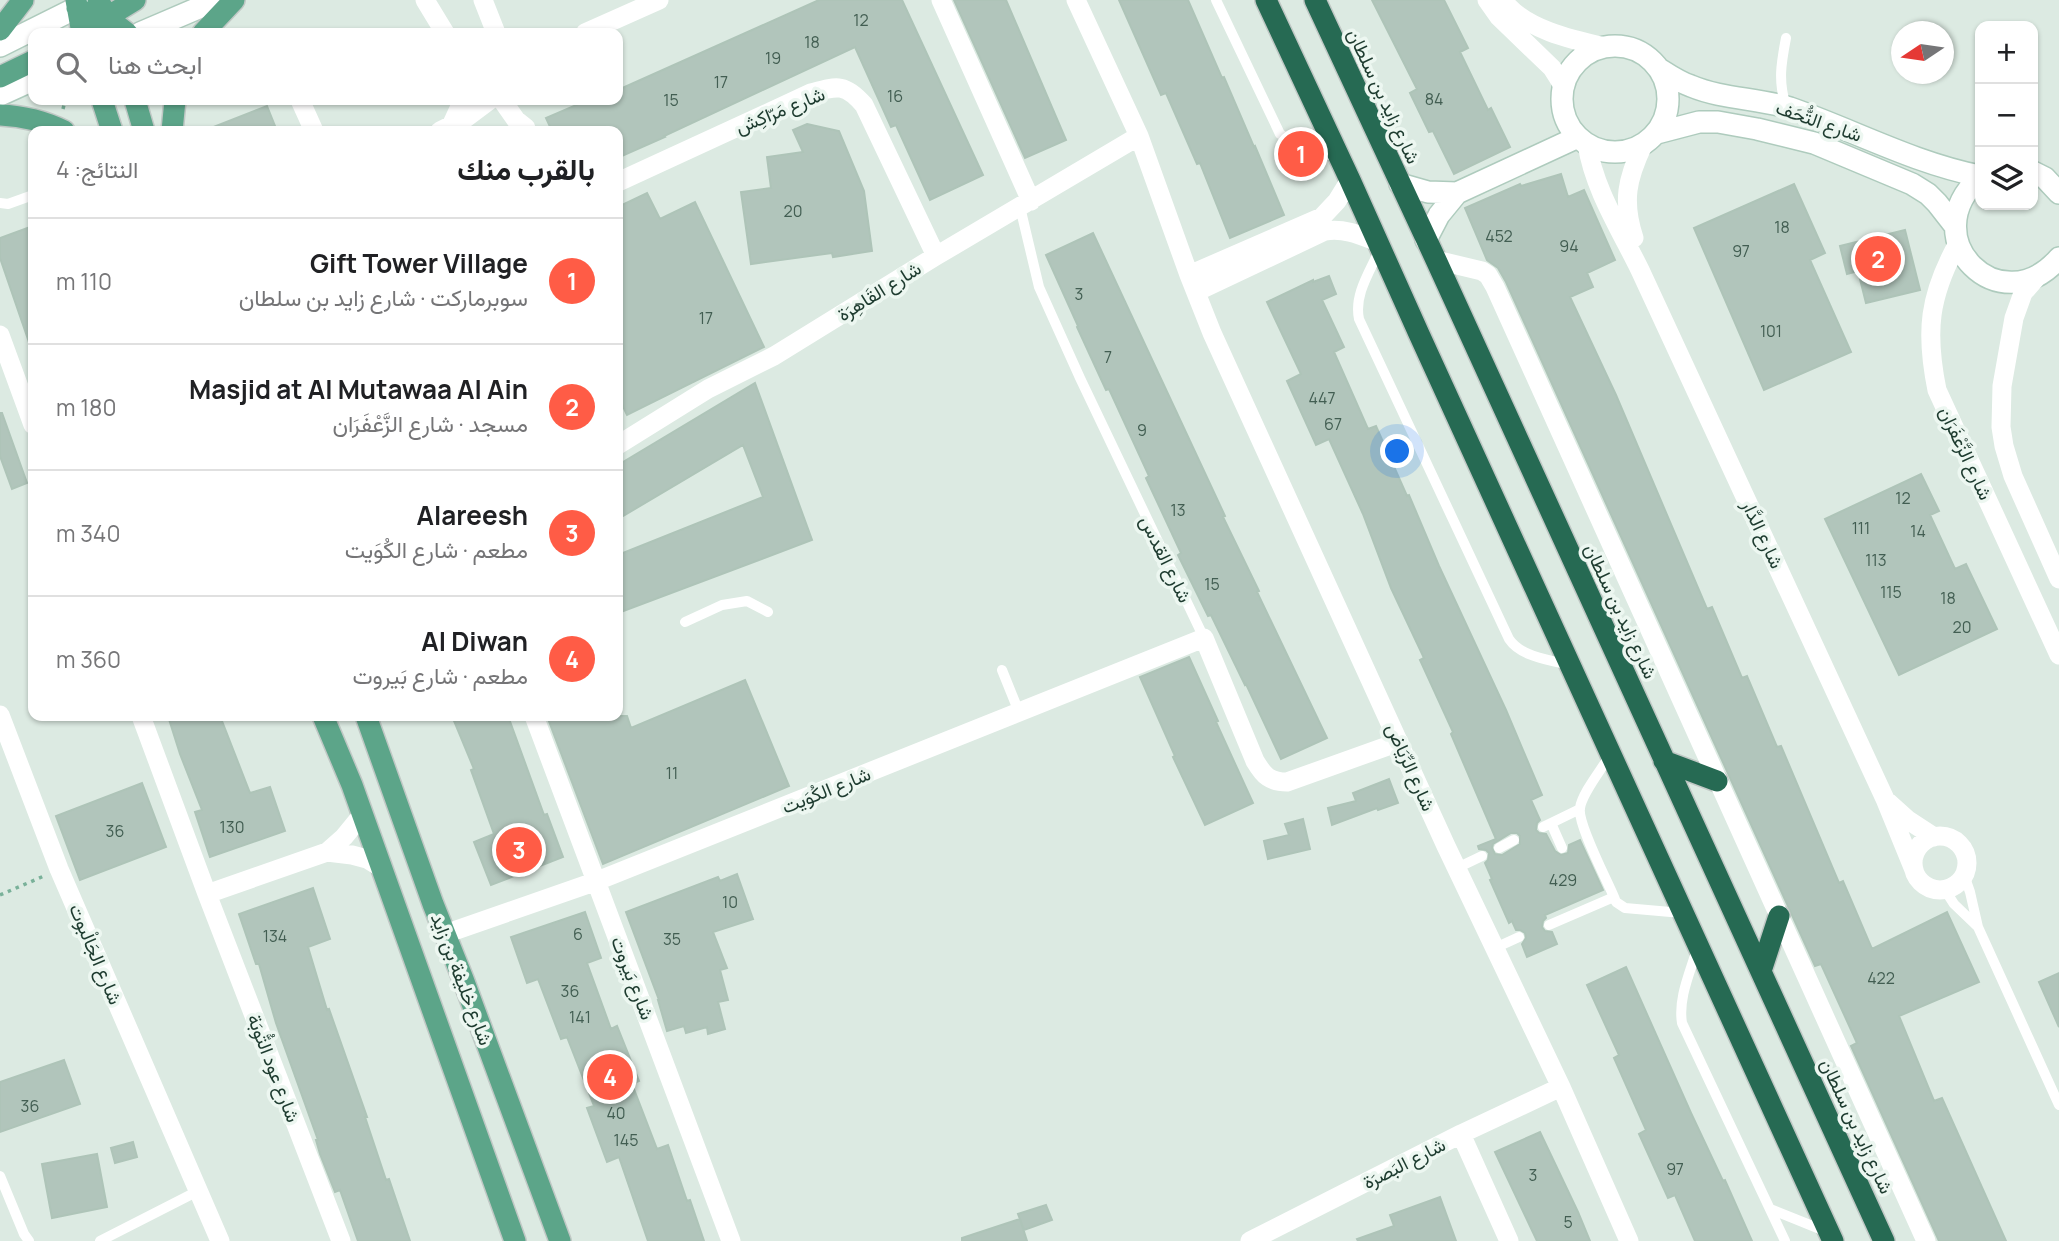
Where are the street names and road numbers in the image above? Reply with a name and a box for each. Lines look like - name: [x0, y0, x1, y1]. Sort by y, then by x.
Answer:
- street label: شارع زايد بن سلطان: [1341, 24, 1427, 168]
- street label: شارع مَرّاكِش: [731, 80, 829, 140]
- street label: شارع التُّحَف: [1773, 94, 1865, 148]
- street label: شارع القَاهِرَة: [832, 255, 926, 327]
- street label: شارع الزَّعْفَرَان: [1933, 402, 1999, 504]
- street label: شارع الدَّار: [1735, 495, 1790, 573]
- street label: شارع القدس: [1134, 511, 1198, 607]
- street label: شارع زايد بن سلطان: [1578, 539, 1664, 683]
- street label: شارع الرِّيَاض: [1380, 719, 1442, 815]
- street label: شارع الكُوَيت: [778, 760, 874, 820]
- street label: شارع الجَالْبوت: [63, 900, 129, 1008]
- street label: شارع خليفة بن زايد: [425, 909, 499, 1049]
- street label: شارع بَيروت: [605, 933, 661, 1023]
- street label: شارع عود التُّوبَة: [241, 1010, 307, 1126]
- street label: شارع زايد بن سلطان: [1814, 1054, 1900, 1198]
- street label: شارع البَصرَة: [1358, 1131, 1450, 1195]

